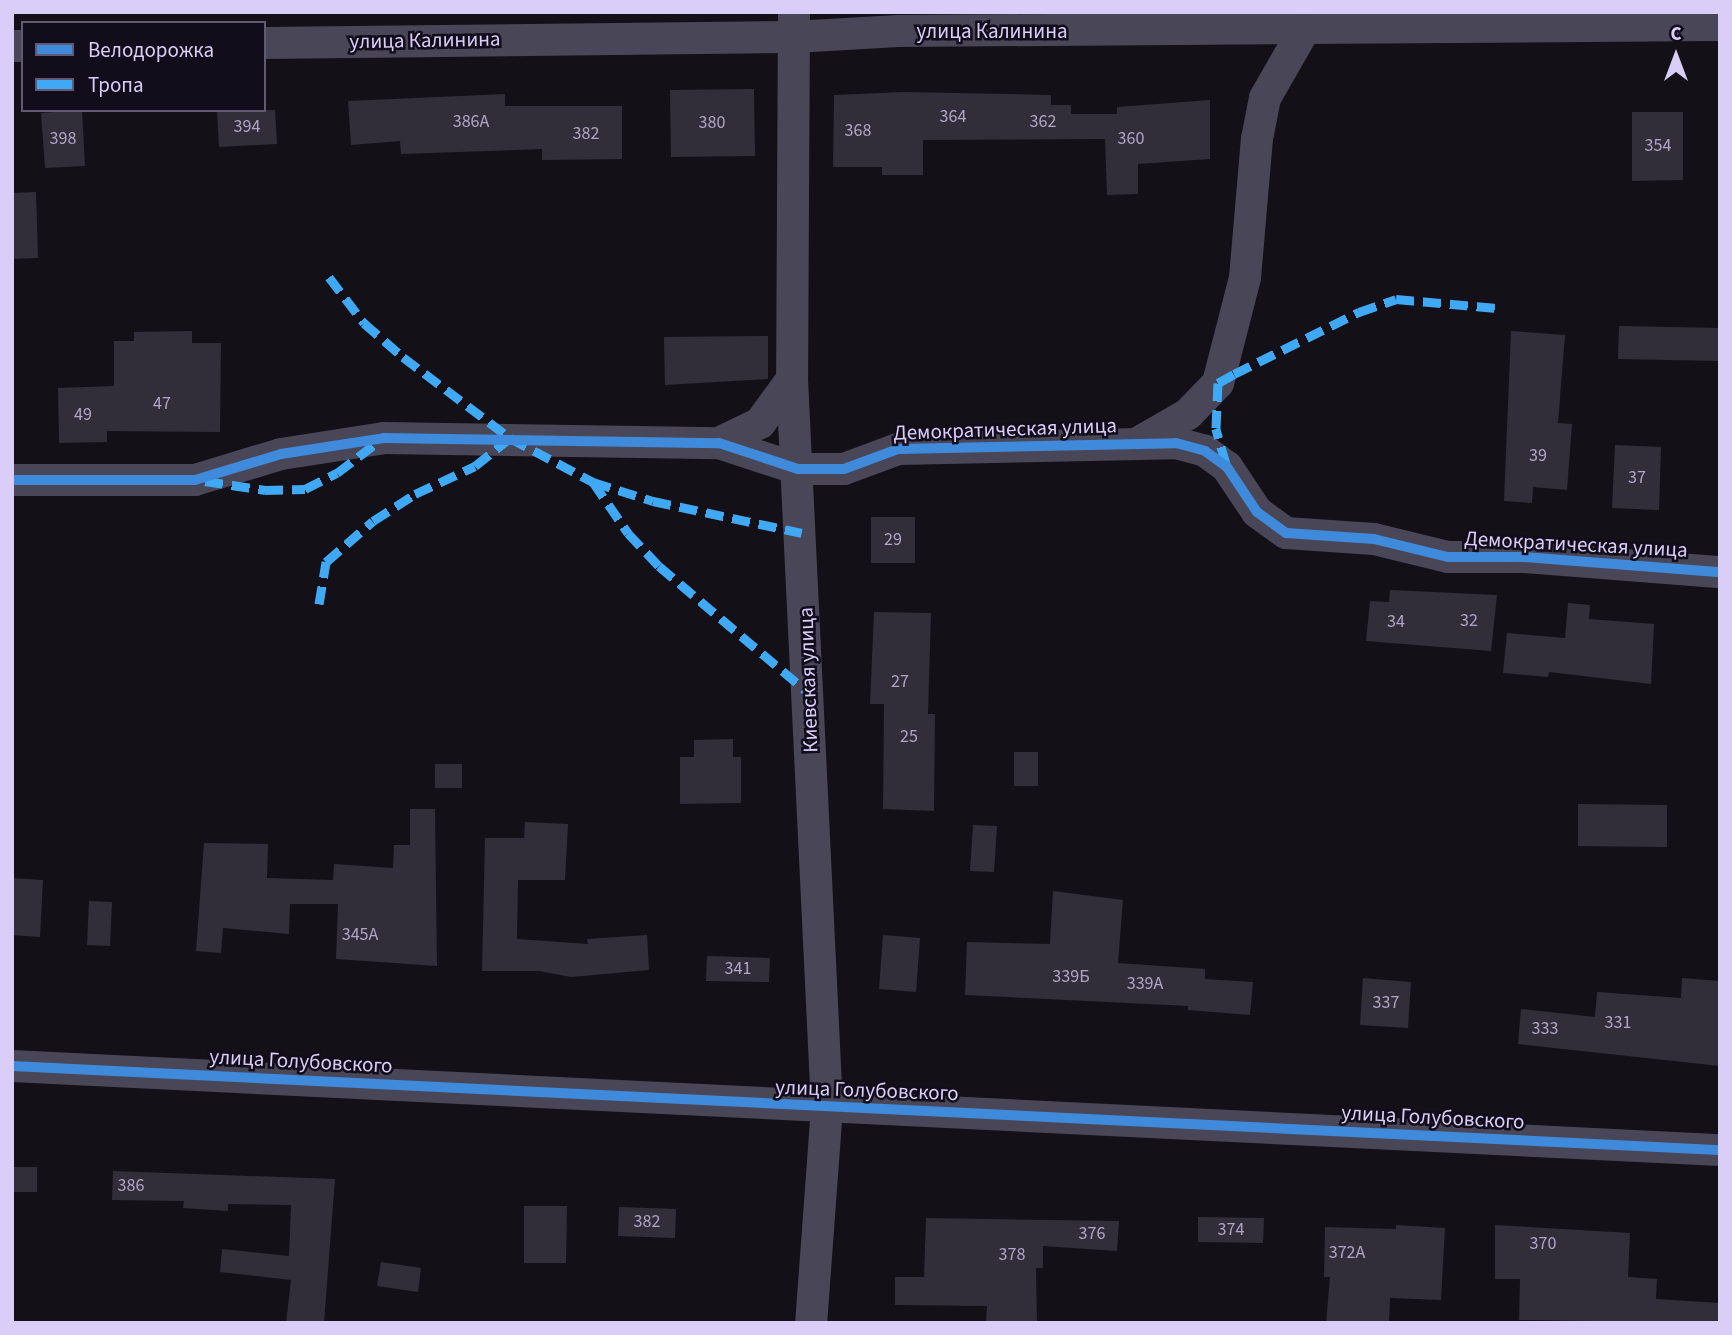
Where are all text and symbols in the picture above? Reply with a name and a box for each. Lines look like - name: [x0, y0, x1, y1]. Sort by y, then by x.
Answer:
- street label: улица Калинина: [916, 18, 1068, 44]
- legend: [21, 21, 266, 112]
- north arrow: [1641, 21, 1711, 91]
- text: С: [1670, 21, 1682, 48]
- street label: улица Калинина: [349, 26, 501, 54]
- text: Велодорожка: [88, 35, 214, 65]
- text: Тропа: [88, 70, 144, 100]
- house number: 364: [940, 106, 966, 128]
- house number: 386А: [453, 111, 489, 133]
- house number: 362: [1030, 111, 1056, 133]
- house number: 380: [699, 112, 725, 134]
- house number: 394: [234, 116, 260, 138]
- house number: 368: [845, 120, 871, 142]
- house number: 382: [573, 123, 599, 145]
- house number: 398: [50, 128, 76, 150]
- house number: 360: [1118, 128, 1144, 150]
- house number: 354: [1645, 135, 1671, 157]
- house number: 47: [153, 393, 171, 415]
- house number: 49: [74, 404, 92, 426]
- street label: Демократическая улица: [893, 413, 1117, 445]
- house number: 39: [1529, 445, 1547, 467]
- house number: 37: [1628, 467, 1646, 489]
- street label: Демократическая улица: [1464, 526, 1688, 562]
- house number: 29: [884, 529, 902, 551]
- street label: Киевская улица: [793, 607, 823, 753]
- house number: 32: [1460, 610, 1478, 632]
- house number: 34: [1387, 611, 1405, 633]
- house number: 27: [891, 671, 909, 693]
- house number: 25: [900, 726, 918, 748]
- house number: 345А: [342, 924, 378, 946]
- house number: 341: [725, 958, 751, 980]
- house number: 339Б: [1052, 966, 1090, 988]
- house number: 339А: [1127, 973, 1163, 995]
- house number: 337: [1373, 992, 1399, 1014]
- house number: 331: [1605, 1012, 1631, 1034]
- house number: 333: [1532, 1018, 1558, 1040]
- street label: улица Голубовского: [209, 1044, 393, 1078]
- street label: улица Голубовского: [775, 1074, 959, 1106]
- street label: улица Голубовского: [1341, 1100, 1525, 1134]
- house number: 386: [118, 1175, 144, 1197]
- house number: 382: [634, 1211, 660, 1233]
- house number: 374: [1218, 1219, 1244, 1241]
- house number: 376: [1079, 1223, 1105, 1245]
- house number: 370: [1530, 1233, 1556, 1255]
- house number: 372А: [1329, 1242, 1365, 1264]
- house number: 378: [999, 1244, 1025, 1266]

